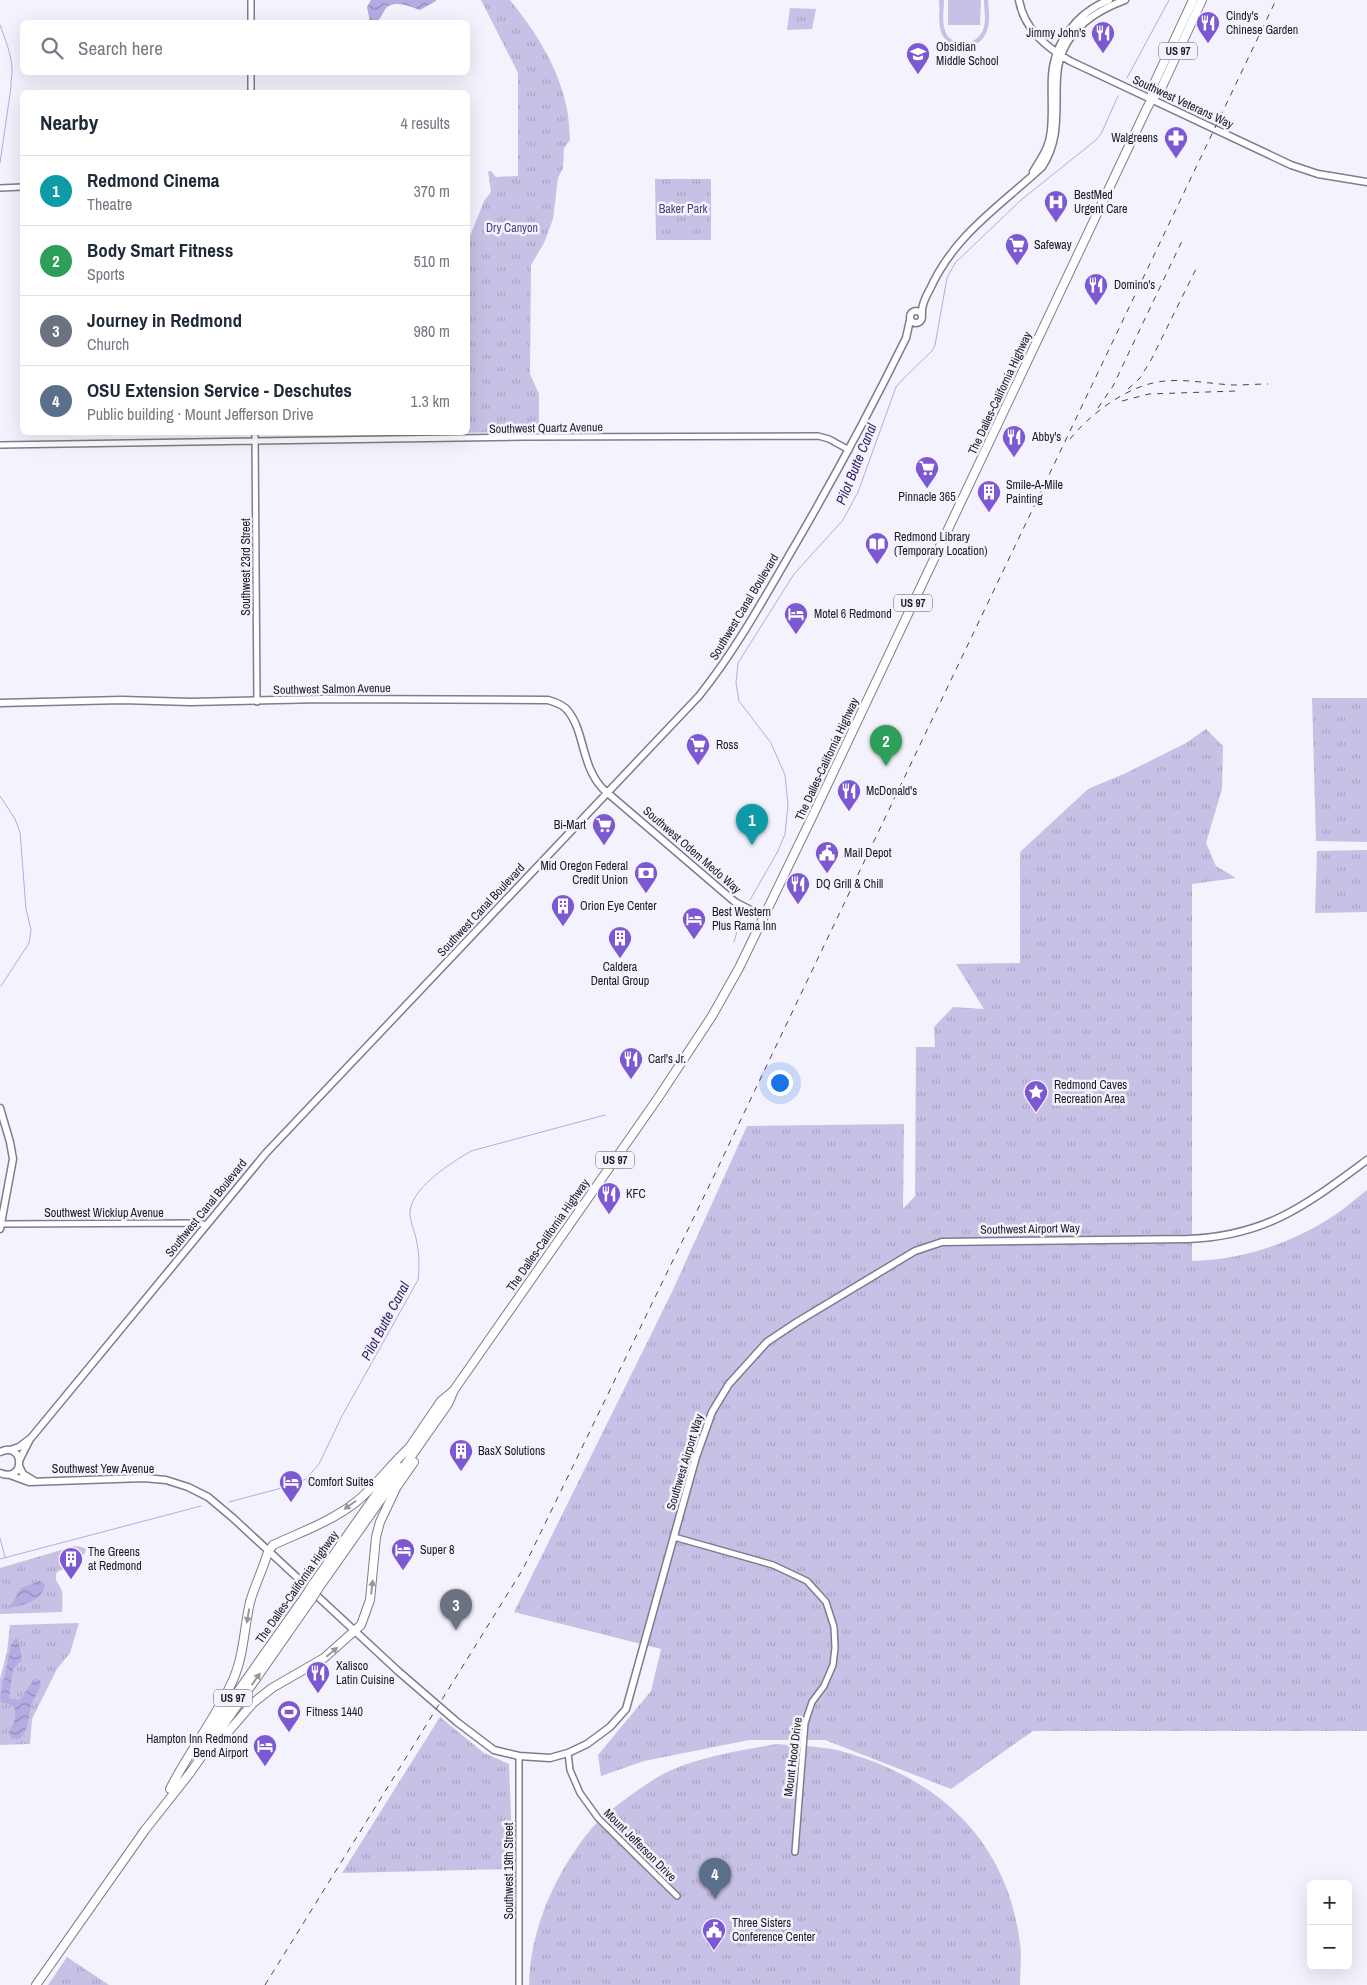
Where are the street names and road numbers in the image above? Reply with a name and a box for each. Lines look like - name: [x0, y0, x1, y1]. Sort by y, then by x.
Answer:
- road number: US 97: [1159, 42, 1197, 59]
- street label: Southwest Veterans Way: [1130, 72, 1236, 132]
- street label: The Dalles-California Highway: [964, 329, 1036, 457]
- street label: Southwest Quartz Avenue: [489, 419, 603, 437]
- street label: Southwest 23rd Street: [238, 518, 254, 616]
- street label: Southwest Canal Boulevard: [706, 551, 782, 663]
- road number: US 97: [894, 594, 932, 612]
- street label: Southwest Salmon Avenue: [273, 680, 391, 698]
- street label: The Dalles-California Highway: [791, 695, 863, 823]
- street label: Southwest Odem Medo Way: [640, 803, 744, 897]
- street label: Southwest Canal Boulevard: [434, 860, 528, 960]
- road number: US 97: [596, 1152, 634, 1168]
- street label: Southwest Canal Boulevard: [162, 1156, 250, 1260]
- street label: The Dalles-California Highway: [503, 1175, 593, 1294]
- street label: Southwest Wickiup Avenue: [44, 1205, 164, 1221]
- street label: Southwest Airport Way: [980, 1220, 1080, 1238]
- street label: Southwest Airport Way: [663, 1412, 707, 1512]
- street label: Southwest Yew Avenue: [52, 1461, 154, 1477]
- street label: The Dalles-California Highway: [252, 1527, 342, 1646]
- road number: US 97: [214, 1690, 252, 1706]
- street label: Mount Hood Drive: [780, 1716, 806, 1798]
- street label: Mount Jefferson Drive: [600, 1805, 680, 1885]
- street label: Southwest 19th Street: [501, 1822, 517, 1919]

